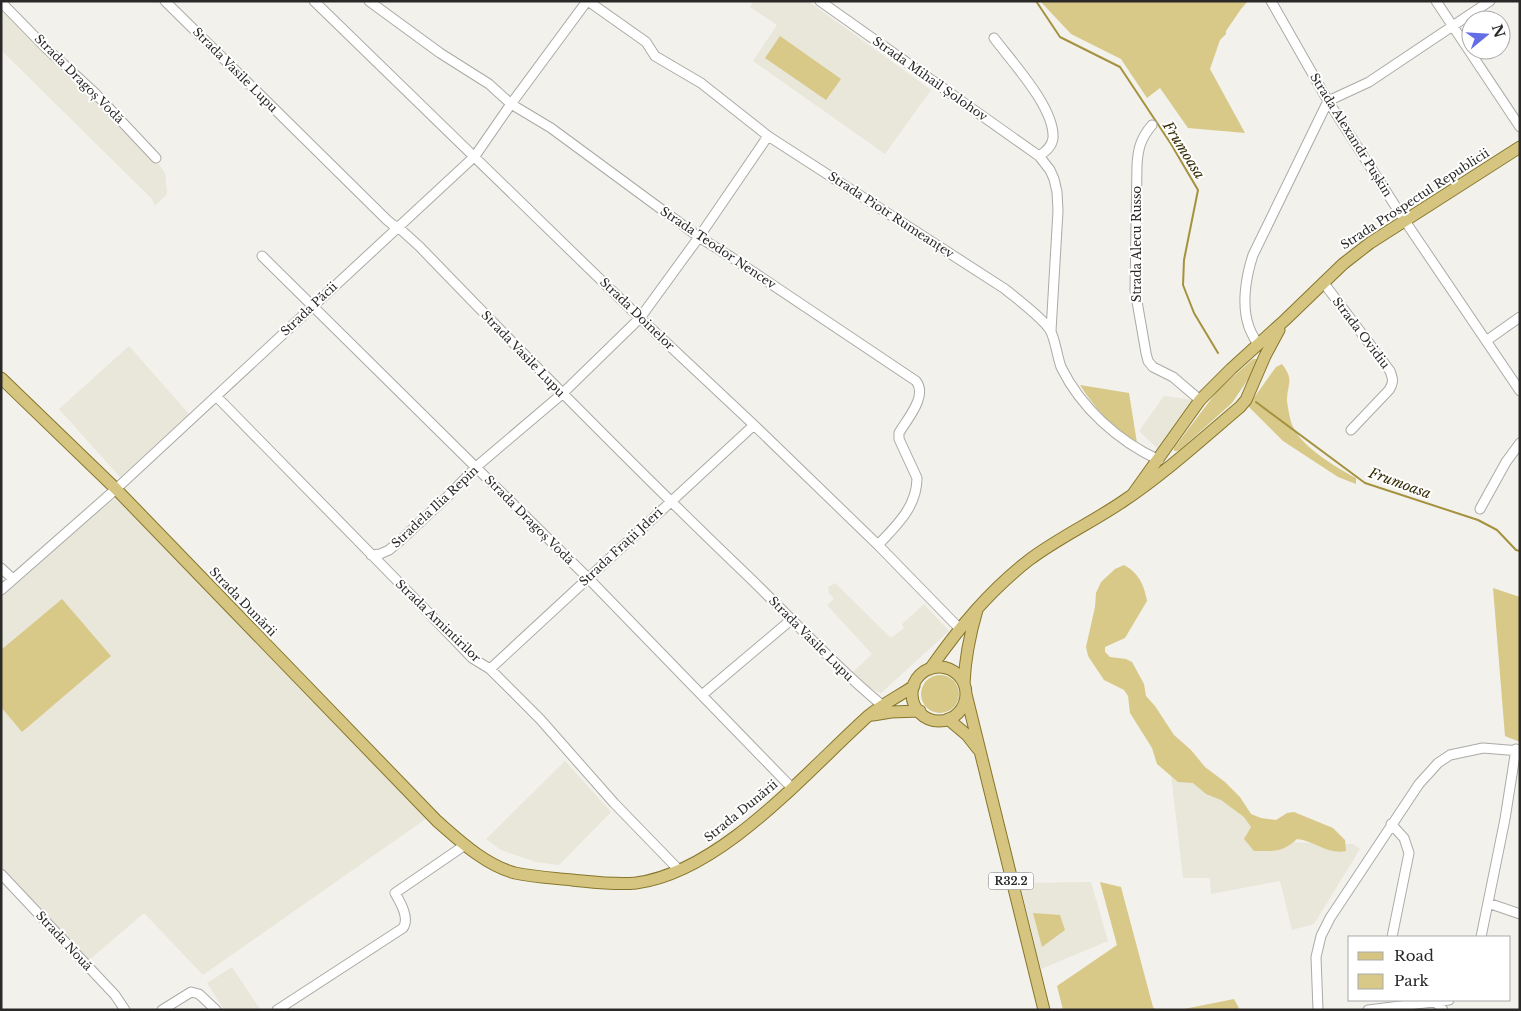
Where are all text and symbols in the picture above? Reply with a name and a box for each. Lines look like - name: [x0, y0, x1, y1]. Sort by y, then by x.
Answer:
- north arrow: [1461, 10, 1511, 60]
- text: N: [1488, 22, 1509, 40]
- street label: Strada Vasile Lupu: [190, 24, 281, 115]
- street label: Strada Dragoș Vodă: [31, 31, 127, 127]
- street label: Strada Mihail Șolohov: [869, 33, 991, 125]
- street label: Strada Alexandr Pușkin: [1306, 70, 1396, 200]
- water label: Frumoasa: [1159, 117, 1209, 182]
- street label: Strada Prospectul Republicii: [1338, 145, 1492, 252]
- street label: Strada Piotr Rumeanțev: [825, 168, 958, 262]
- street label: Strada Alecu Russo: [1129, 186, 1144, 302]
- street label: Strada Teodor Nencev: [658, 203, 780, 292]
- street label: Strada Doinelor: [597, 274, 678, 353]
- street label: Strada Păcii: [277, 279, 340, 339]
- street label: Strada Ovidiu: [1330, 294, 1393, 371]
- street label: Strada Vasile Lupu: [478, 308, 568, 400]
- street label: Stradela Ilia Repin: [388, 463, 481, 551]
- water label: Frumoasa: [1366, 463, 1434, 503]
- street label: Strada Dragoș Vodă: [481, 472, 577, 568]
- street label: Strada Frații Jderi: [576, 504, 666, 590]
- street label: Strada Dunării: [207, 564, 280, 639]
- street label: Strada Amintirilor: [393, 576, 484, 665]
- street label: Strada Vasile Lupu: [766, 593, 857, 684]
- street label: Strada Dunării: [701, 776, 780, 845]
- road number: R32.2: [988, 872, 1034, 889]
- street label: Strada Nouă: [33, 908, 96, 974]
- legend: [1348, 936, 1511, 1001]
- text: Road: [1394, 946, 1434, 965]
- text: Park: [1394, 971, 1430, 990]

